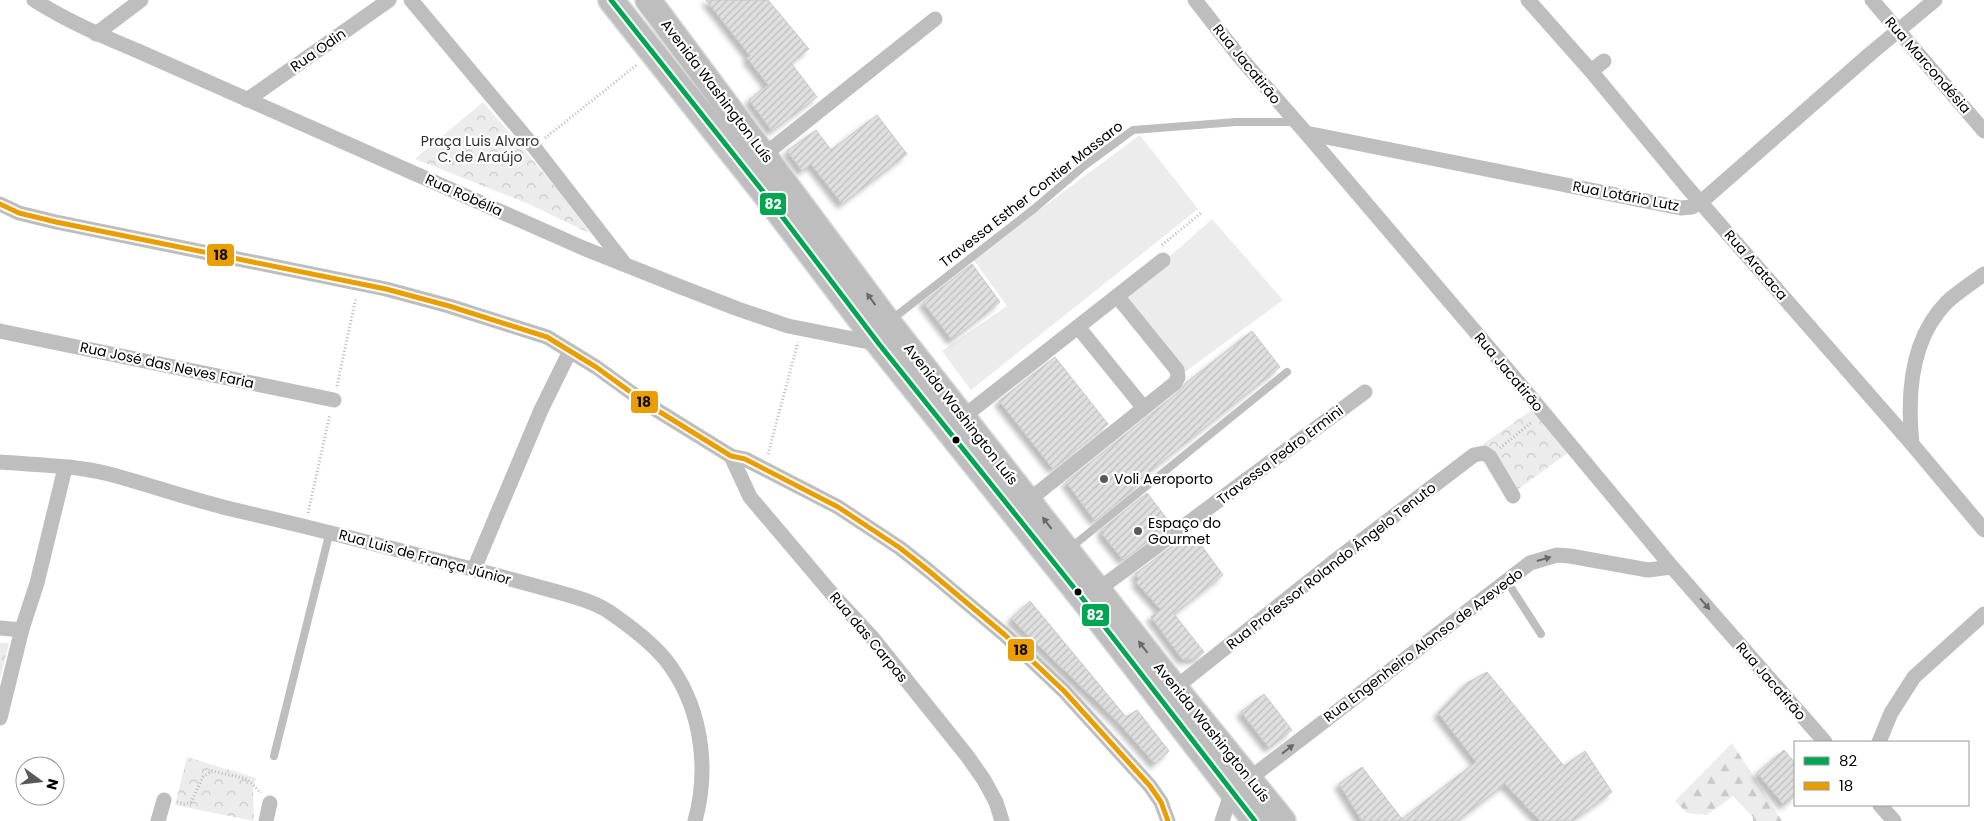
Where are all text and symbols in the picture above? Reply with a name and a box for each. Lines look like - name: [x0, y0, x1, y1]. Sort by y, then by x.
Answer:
- street label: Rua Marcondésia: [1880, 12, 1976, 118]
- street label: Avenida Washington Luís: [656, 15, 778, 167]
- street label: Rua Jacatirão: [1208, 20, 1286, 108]
- street label: Rua Odin: [286, 24, 350, 76]
- street label: Travessa Esther Contier Massaro: [935, 116, 1127, 272]
- park label: Praça Luis Alvaro C. de Araújo: [421, 131, 539, 167]
- street label: Rua Robélia: [422, 169, 506, 221]
- street label: Rua Lotário Lutz: [1571, 176, 1681, 216]
- line badge: 82: [759, 192, 787, 216]
- text: 82: [764, 194, 782, 214]
- street label: Rua Arataca: [1720, 225, 1792, 305]
- line badge: 18: [206, 243, 235, 267]
- text: 18: [214, 245, 228, 265]
- one-way arrow: [866, 292, 876, 306]
- street label: Rua Jacatirão: [1470, 328, 1548, 416]
- street label: Rua José das Neves Faria: [78, 337, 256, 393]
- street label: Avenida Washington Luís: [899, 339, 1023, 489]
- line badge: 18: [630, 390, 659, 414]
- text: 18: [637, 392, 651, 412]
- street label: Travessa Pedro Ermini: [1213, 401, 1347, 509]
- unlabelled marker: [951, 435, 961, 445]
- place label: Voli Aeroporto: [1114, 469, 1213, 489]
- marker: Voli Aeroporto: [1098, 473, 1110, 485]
- street label: Rua Professor Rolando Ângelo Tenuto: [1222, 478, 1440, 654]
- place label: Espaço do Gourmet: [1148, 513, 1221, 549]
- one-way arrow: [1042, 517, 1052, 530]
- street label: Rua Luis de França Júnior: [337, 524, 513, 590]
- marker: Espaço do Gourmet: [1132, 525, 1144, 537]
- one-way arrow: [1536, 554, 1551, 562]
- street label: Rua Engenheiro Alonso de Azevedo: [1319, 563, 1527, 727]
- unlabelled marker: [1073, 587, 1083, 597]
- street label: Rua das Carpas: [825, 588, 913, 686]
- one-way arrow: [1699, 597, 1710, 610]
- line badge: 82: [1081, 603, 1110, 627]
- text: 82: [1086, 605, 1104, 625]
- line badge: 18: [1007, 638, 1035, 662]
- street label: Rua Jacatirão: [1731, 638, 1811, 724]
- text: 18: [1014, 640, 1028, 660]
- one-way arrow: [1138, 640, 1148, 654]
- street label: Avenida Washington Luís: [1149, 658, 1275, 806]
- legend: [1794, 741, 1969, 806]
- one-way arrow: [1281, 743, 1294, 754]
- text: 82: [1839, 750, 1857, 771]
- north arrow: [15, 756, 65, 806]
- text: 18: [1839, 775, 1853, 796]
- text: N: [42, 777, 64, 792]

